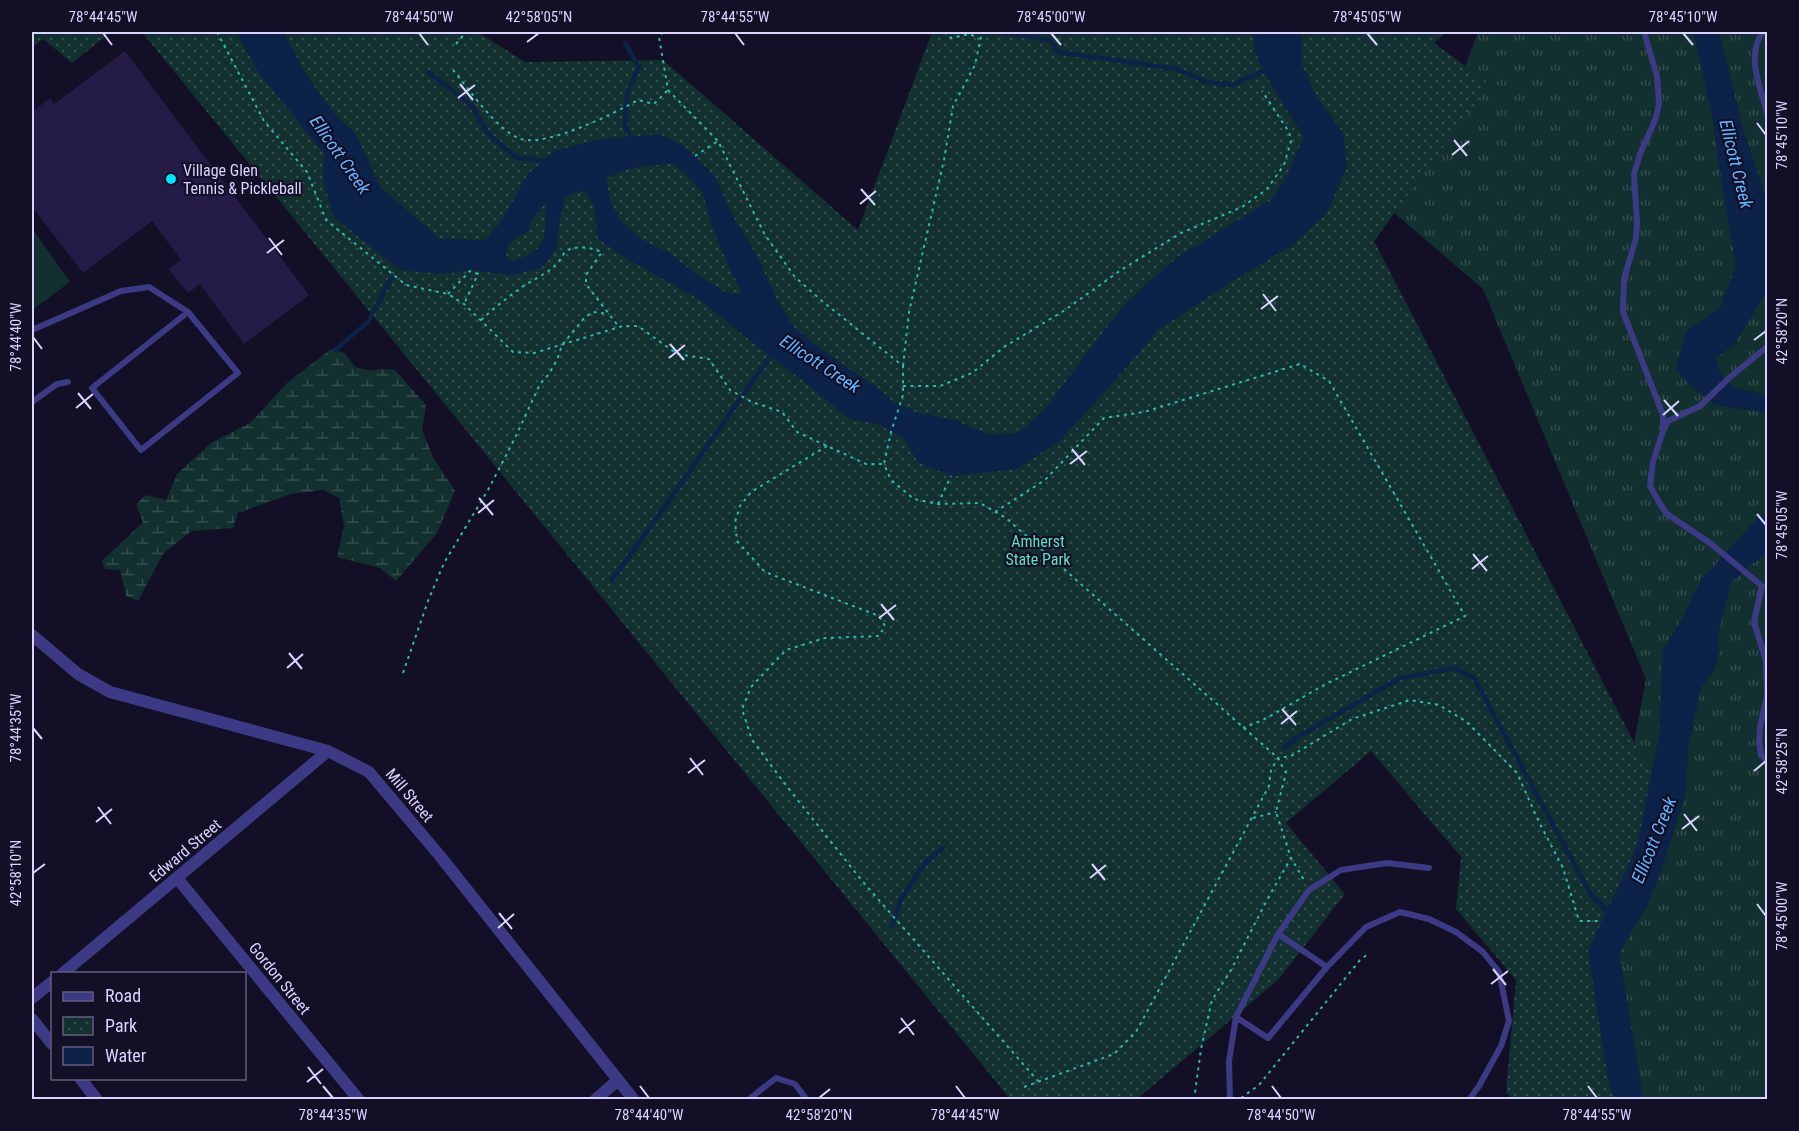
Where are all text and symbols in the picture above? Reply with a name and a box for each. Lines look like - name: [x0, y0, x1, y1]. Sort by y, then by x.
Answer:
- text: 78°44'45"W: [69, 8, 138, 26]
- text: 78°44'50"W: [385, 8, 454, 26]
- text: 42°58'05"N: [506, 8, 572, 26]
- text: 78°44'55"W: [701, 8, 770, 26]
- text: 78°45'00"W: [1017, 8, 1086, 26]
- text: 78°45'05"W: [1333, 8, 1402, 26]
- text: 78°45'10"W: [1649, 8, 1718, 26]
- text: 78°45'10"W: [1773, 100, 1791, 169]
- water label: Ellicott Creek: [306, 111, 376, 199]
- water label: Ellicott Creek: [1715, 117, 1758, 212]
- place label: Village Glen Tennis & Pickleball: [183, 161, 302, 198]
- marker: Village Glen Tennis & Pickleball: [164, 172, 178, 186]
- text: 42°58'20"N: [1773, 298, 1791, 364]
- text: 78°44'40"W: [7, 302, 25, 371]
- water label: Ellicott Creek: [776, 330, 865, 398]
- text: 78°45'05"W: [1773, 490, 1791, 559]
- park label: Amherst State Park: [1005, 532, 1071, 569]
- text: 78°44'35"W: [7, 693, 25, 762]
- text: 42°58'25"N: [1773, 728, 1791, 794]
- street label: Mill Street: [382, 765, 438, 826]
- water label: Ellicott Creek: [1627, 793, 1681, 886]
- street label: Edward Street: [146, 815, 225, 886]
- text: 42°58'10"N: [7, 840, 25, 906]
- text: 78°45'00"W: [1773, 881, 1791, 950]
- street label: Gordon Street: [245, 938, 315, 1018]
- legend: [51, 972, 246, 1080]
- text: Road: [105, 985, 141, 1006]
- text: Park: [105, 1015, 137, 1036]
- text: Water: [105, 1045, 147, 1066]
- text: 78°44'35"W: [299, 1106, 368, 1124]
- text: 78°44'40"W: [615, 1106, 684, 1124]
- text: 42°58'20"N: [786, 1106, 852, 1124]
- text: 78°44'45"W: [931, 1106, 1000, 1124]
- text: 78°44'50"W: [1247, 1106, 1316, 1124]
- text: 78°44'55"W: [1563, 1106, 1632, 1124]

